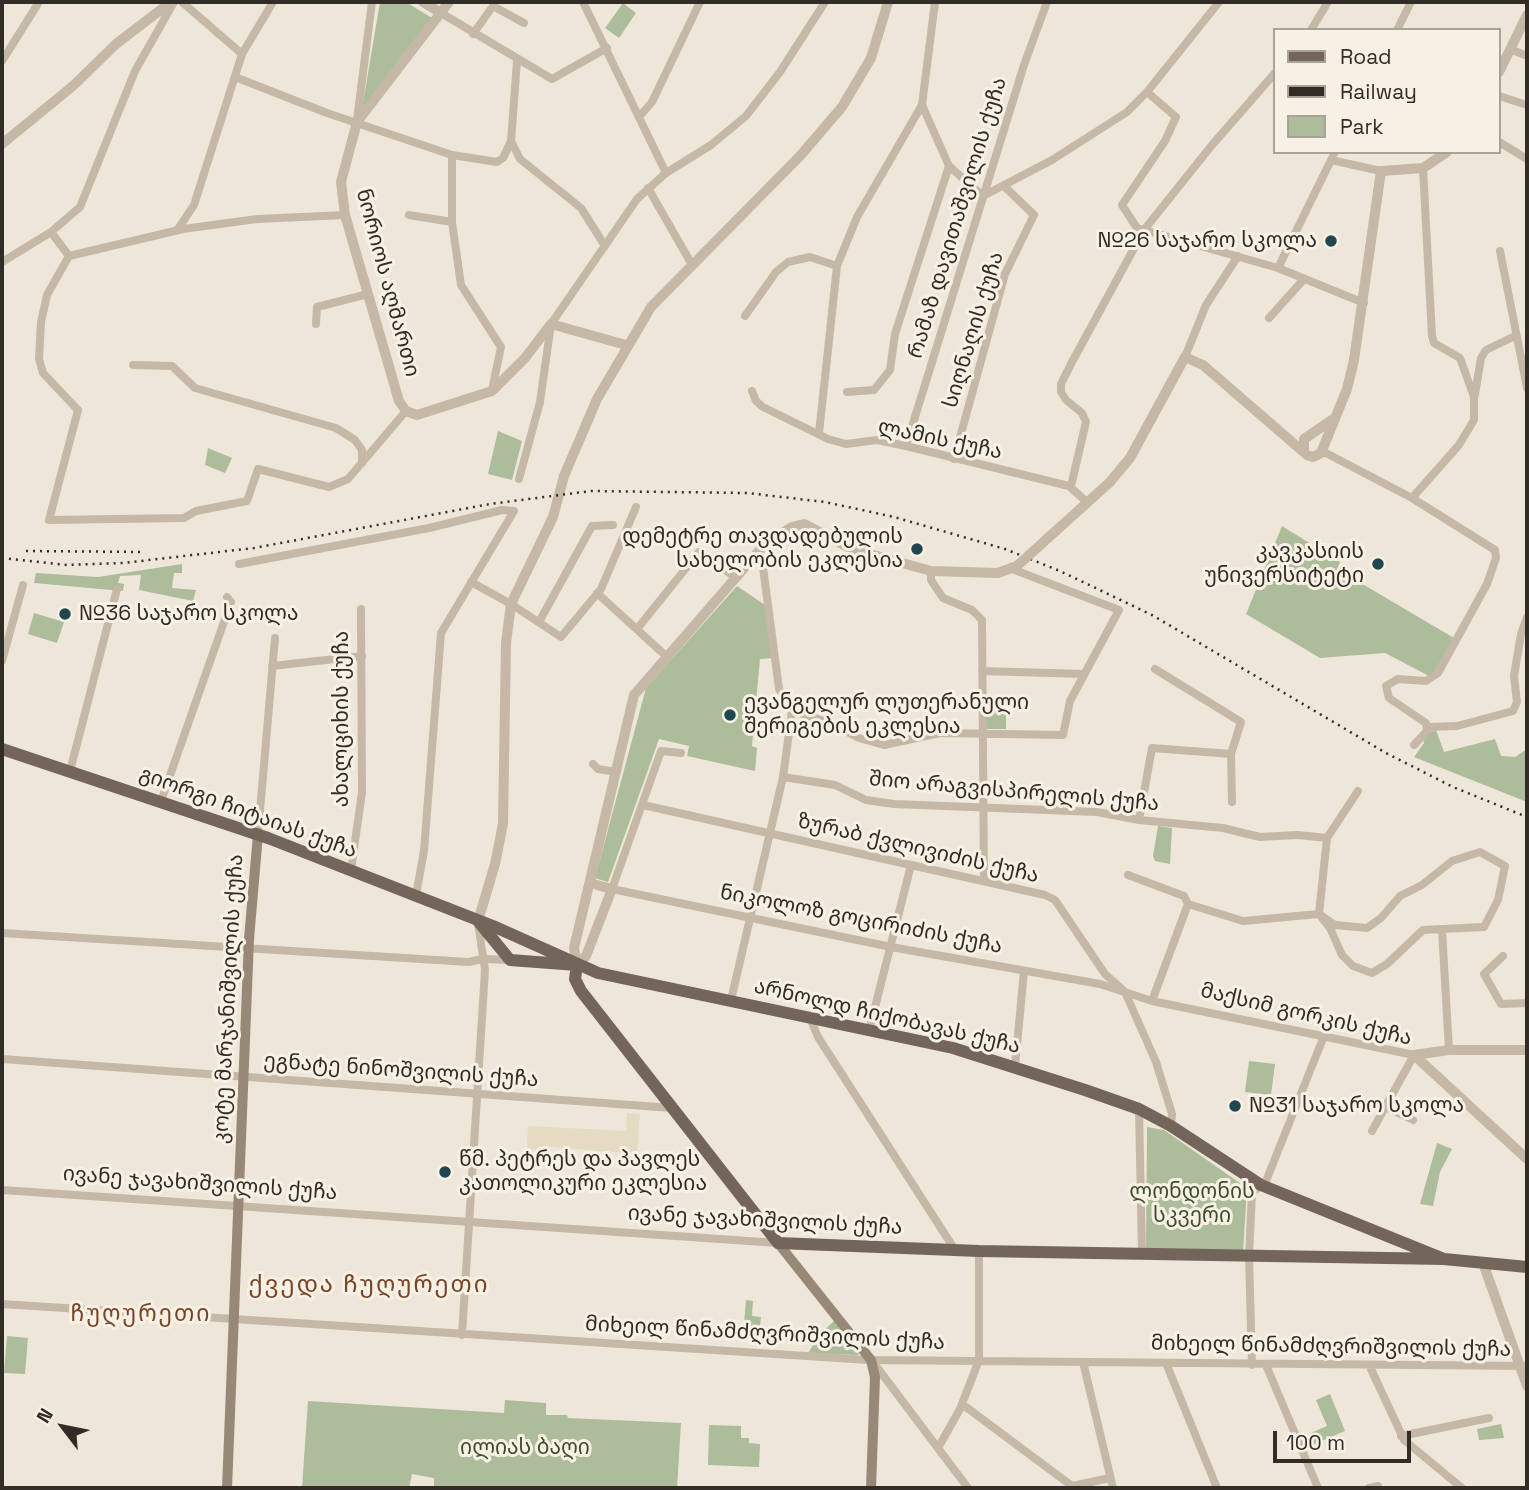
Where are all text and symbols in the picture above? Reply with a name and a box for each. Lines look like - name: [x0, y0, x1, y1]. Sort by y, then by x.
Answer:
- legend: [1274, 28, 1501, 154]
- text: Road: [1340, 43, 1392, 70]
- street label: რამაზ დავითაშვილის ქუჩა: [903, 74, 1013, 362]
- text: Railway: [1340, 78, 1417, 105]
- text: Park: [1340, 113, 1384, 140]
- street label: ნორიოს აღმართი: [350, 186, 424, 380]
- place label: №26 საჯარო სკოლა: [1098, 228, 1317, 254]
- marker: №26 საჯარო სკოლა: [1323, 233, 1339, 249]
- street label: სიღნაღის ქუჩა: [938, 249, 1010, 411]
- street label: ლამის ქუჩა: [876, 415, 1004, 465]
- place label: დემეტრე თავდადებულის სახელობის ეკლესია: [622, 524, 903, 574]
- place label: კავკასიის უნივერსიტეტი: [1204, 539, 1364, 589]
- marker: დემეტრე თავდადებულის სახელობის ეკლესია: [909, 541, 925, 557]
- marker: კავკასიის უნივერსიტეტი: [1370, 556, 1386, 572]
- place label: №36 საჯარო სკოლა: [79, 601, 299, 627]
- marker: №36 საჯარო სკოლა: [57, 606, 73, 622]
- street label: ახალციხის ქუჩა: [329, 631, 355, 807]
- place label: ევანგელურ ლუთერანული შერიგების ეკლესია: [744, 690, 1029, 740]
- marker: ევანგელურ ლუთერანული შერიგების ეკლესია: [722, 707, 738, 723]
- street label: გიორგი ჩიტაიას ქუჩა: [136, 762, 360, 864]
- street label: შიო არაგვისპირელის ქუჩა: [868, 767, 1160, 817]
- street label: ზურაბ ქვლივიძის ქუჩა: [795, 809, 1041, 889]
- street label: კოტე მარჯანიშვილის ქუჩა: [209, 853, 249, 1145]
- street label: ნიკოლოზ გოცირიძის ქუჩა: [718, 880, 1004, 960]
- street label: არნოლდ ჩიქობავას ქუჩა: [751, 974, 1023, 1060]
- street label: მაქსიმ გორკის ქუჩა: [1198, 978, 1414, 1052]
- street label: ეგნატე ნინოშვილის ქუჩა: [263, 1049, 539, 1093]
- place label: №31 საჯარო სკოლა: [1249, 1093, 1464, 1119]
- marker: №31 საჯარო სკოლა: [1227, 1098, 1243, 1114]
- place label: წმ. პეტრეს და პავლეს კათოლიკური ეკლესია: [459, 1147, 707, 1197]
- street label: ივანე ჯავახიშვილის ქუჩა: [62, 1162, 338, 1206]
- marker: წმ. პეტრეს და პავლეს კათოლიკური ეკლესია: [437, 1164, 453, 1180]
- park label: ლონდონის სკვერი: [1129, 1179, 1255, 1229]
- street label: ივანე ჯავახიშვილის ქუჩა: [627, 1201, 903, 1241]
- district label: ქვედა ჩუღურეთი: [250, 1271, 488, 1299]
- district label: ჩუღურეთი: [72, 1301, 210, 1329]
- street label: მიხეილ წინამძღვრიშვილის ქუჩა: [584, 1312, 946, 1356]
- street label: მიხეილ წინამძღვრიშვილის ქუჩა: [1151, 1331, 1511, 1363]
- north arrow: [28, 1392, 98, 1462]
- text: N: [31, 1404, 59, 1428]
- scale bar: [1277, 1416, 1415, 1460]
- text: 100 m: [1286, 1429, 1345, 1456]
- park label: ილიას ბაღი: [460, 1435, 590, 1461]

